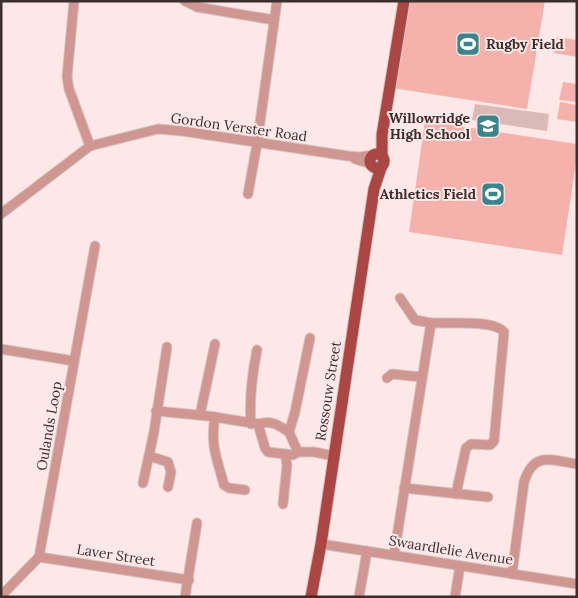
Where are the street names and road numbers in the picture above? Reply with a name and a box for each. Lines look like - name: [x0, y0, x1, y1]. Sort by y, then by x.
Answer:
- street label: Gordon Verster Road: [170, 109, 308, 145]
- street label: Rossouw Street: [311, 339, 345, 442]
- street label: Oulands Loop: [32, 380, 66, 472]
- street label: Swaardlelie Avenue: [388, 531, 515, 569]
- street label: Laver Street: [75, 540, 157, 570]

